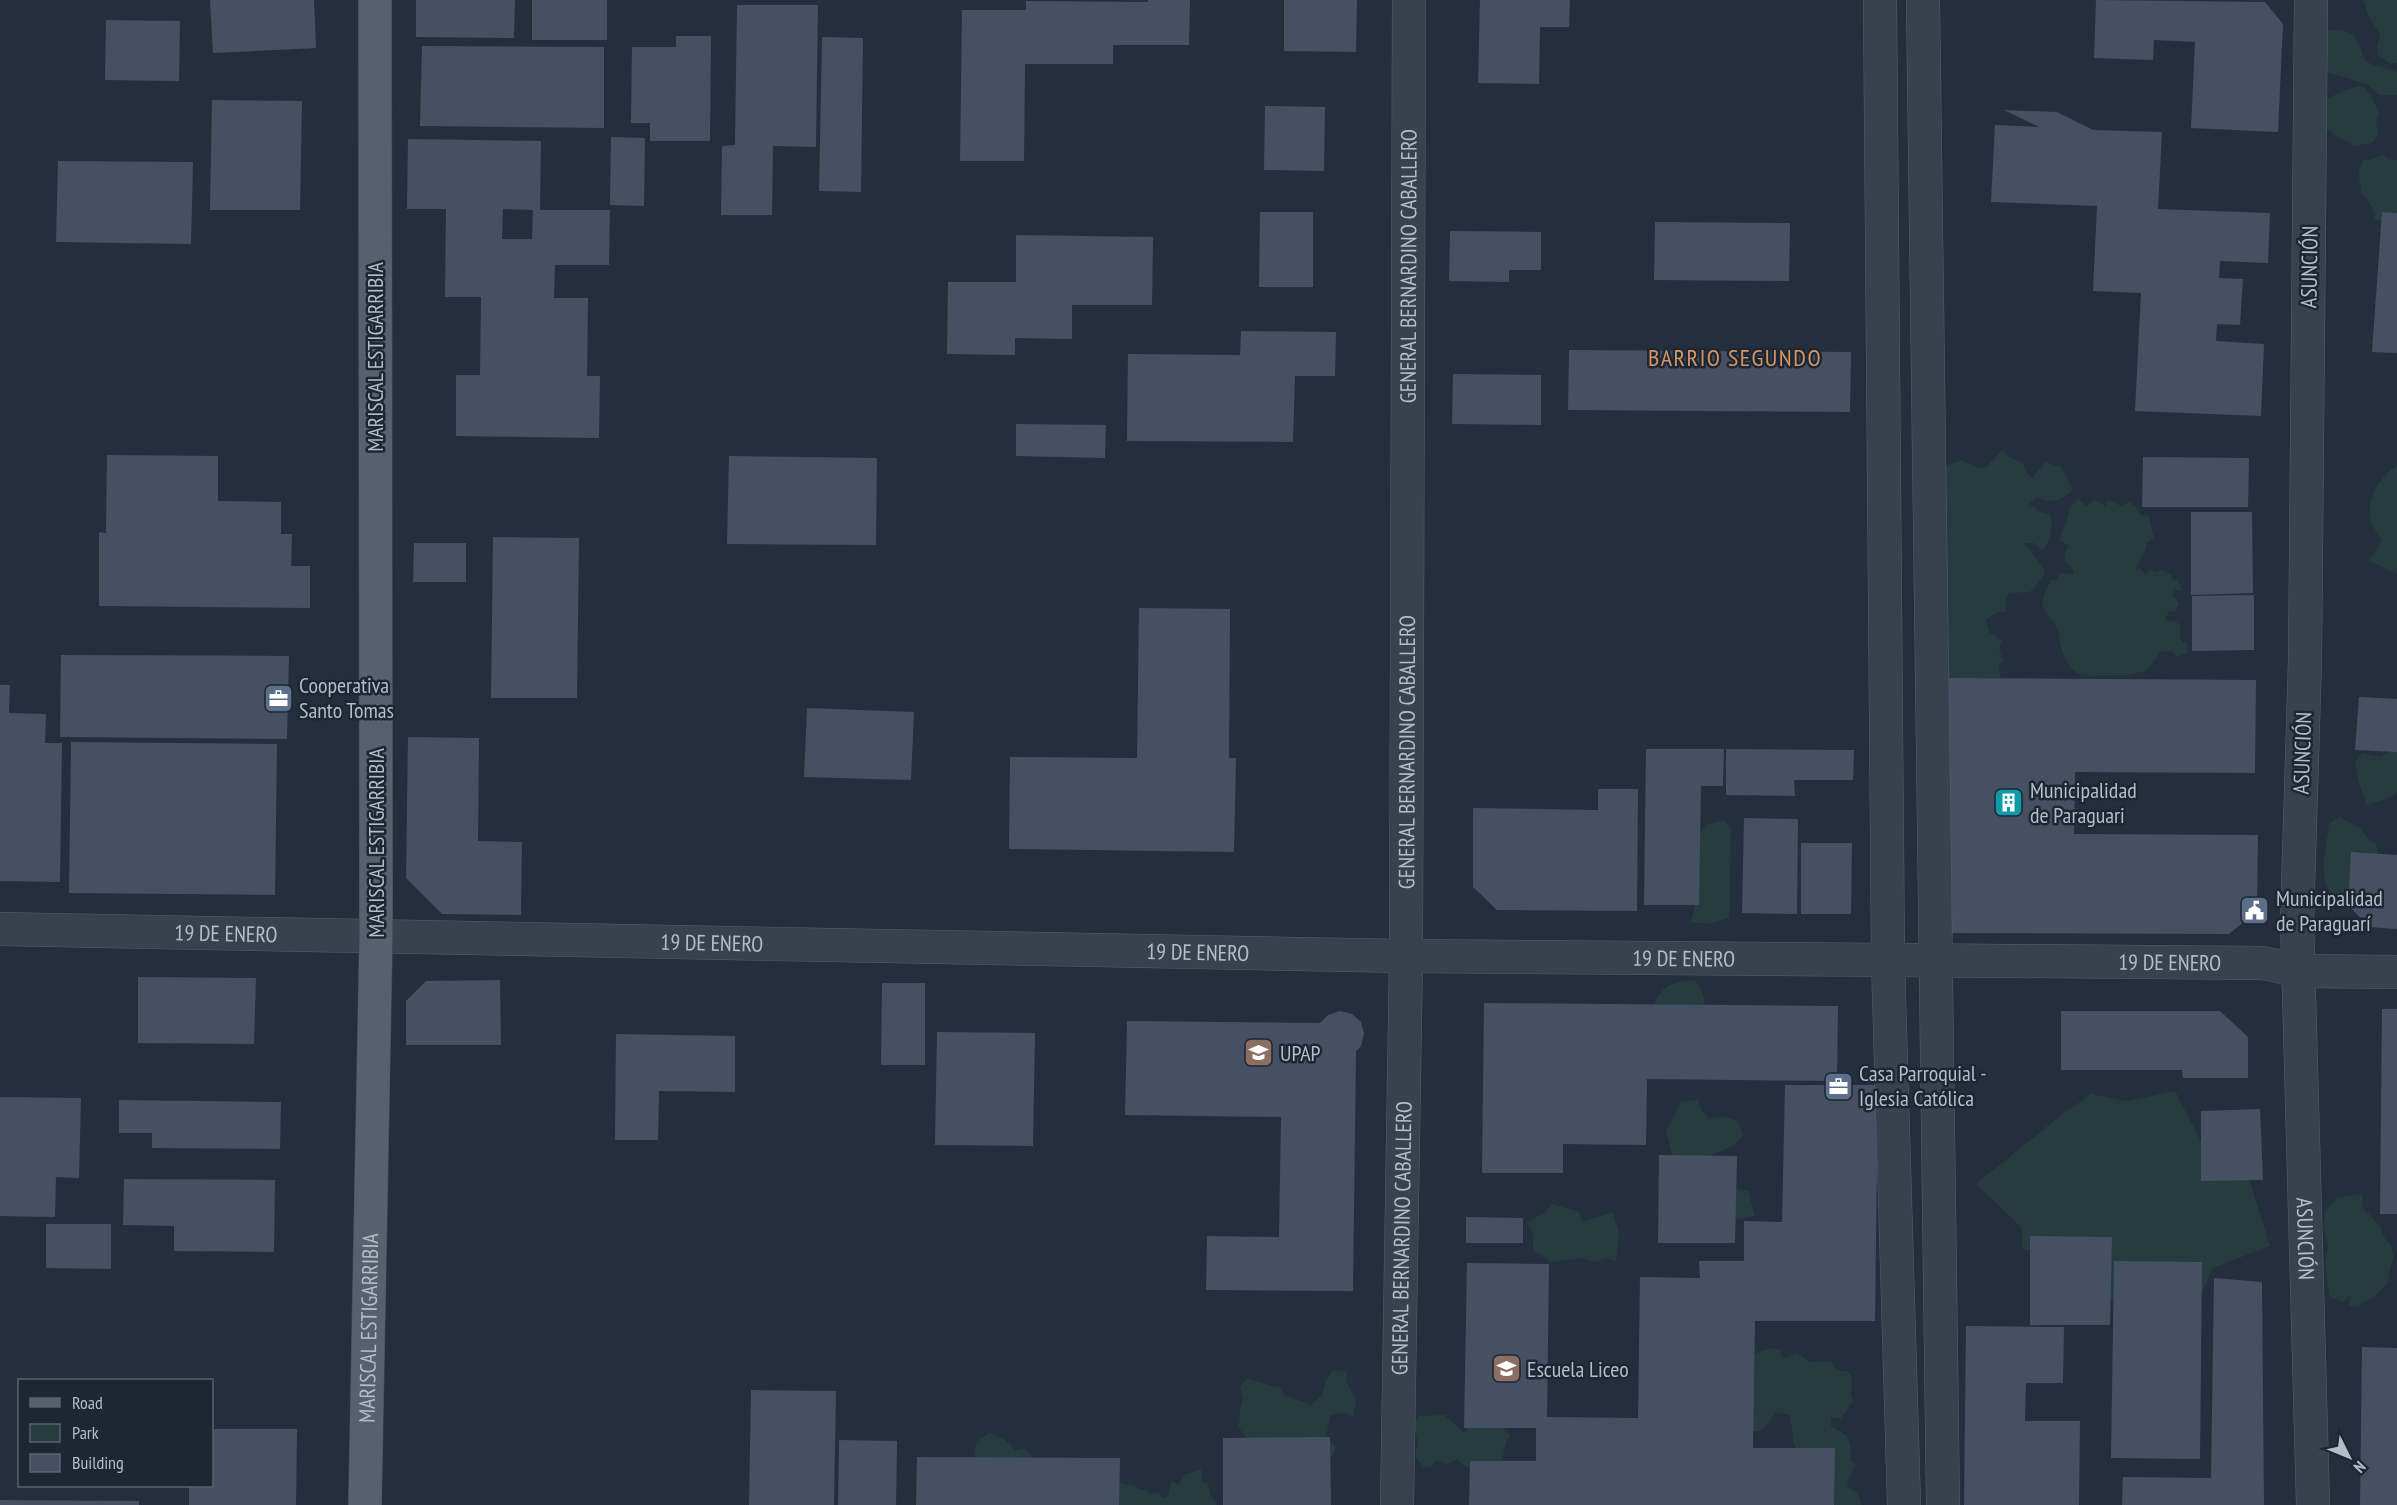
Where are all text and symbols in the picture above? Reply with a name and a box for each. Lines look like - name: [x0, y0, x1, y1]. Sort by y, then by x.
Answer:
- street label: GENERAL BERNARDINO CABALLERO: [1394, 129, 1423, 403]
- street label: ASUNCIÓN: [2294, 226, 2324, 308]
- street label: MARISCAL ESTIGARRIBIA: [361, 262, 389, 452]
- district label: BARRIO SEGUNDO: [1648, 342, 1822, 373]
- street label: GENERAL BERNARDINO CABALLERO: [1392, 615, 1421, 889]
- place label: Cooperativa Santo Tomas: [299, 671, 394, 724]
- office icon: Cooperativa Santo Tomas: [262, 682, 294, 714]
- street label: ASUNCIÓN: [2287, 711, 2317, 795]
- street label: MARISCAL ESTIGARRIBIA: [362, 748, 390, 938]
- place label: Municipalidad de Paraguari: [2030, 776, 2137, 829]
- building icon: Municipalidad de Paraguari: [1993, 787, 2025, 819]
- place label: Municipalidad de Paraguarí: [2276, 884, 2383, 937]
- public building icon: Municipalidad de Paraguarí: [2239, 895, 2271, 927]
- street label: 19 DE ENERO: [174, 918, 278, 948]
- street label: 19 DE ENERO: [660, 928, 764, 958]
- street label: 19 DE ENERO: [1146, 937, 1250, 967]
- street label: 19 DE ENERO: [1632, 944, 1735, 973]
- street label: 19 DE ENERO: [2118, 948, 2221, 977]
- school or university icon: UPAP: [1243, 1037, 1275, 1069]
- place label: UPAP: [1280, 1039, 1321, 1067]
- place label: Casa Parroquial - Iglesia Católica: [1859, 1059, 1987, 1112]
- office icon: Casa Parroquial - Iglesia Católica: [1822, 1070, 1854, 1102]
- street label: GENERAL BERNARDINO CABALLERO: [1385, 1101, 1418, 1375]
- street label: ASUNCIÓN: [2291, 1197, 2321, 1280]
- street label: MARISCAL ESTIGARRIBIA: [353, 1232, 384, 1423]
- school or university icon: Escuela Liceo: [1490, 1353, 1522, 1385]
- place label: Escuela Liceo: [1527, 1355, 1629, 1383]
- legend: [18, 1379, 213, 1487]
- text: Road: [72, 1391, 103, 1414]
- text: Park: [72, 1421, 99, 1444]
- north arrow: [2319, 1427, 2379, 1487]
- text: Building: [72, 1451, 124, 1474]
- text: N: [2350, 1457, 2370, 1477]

